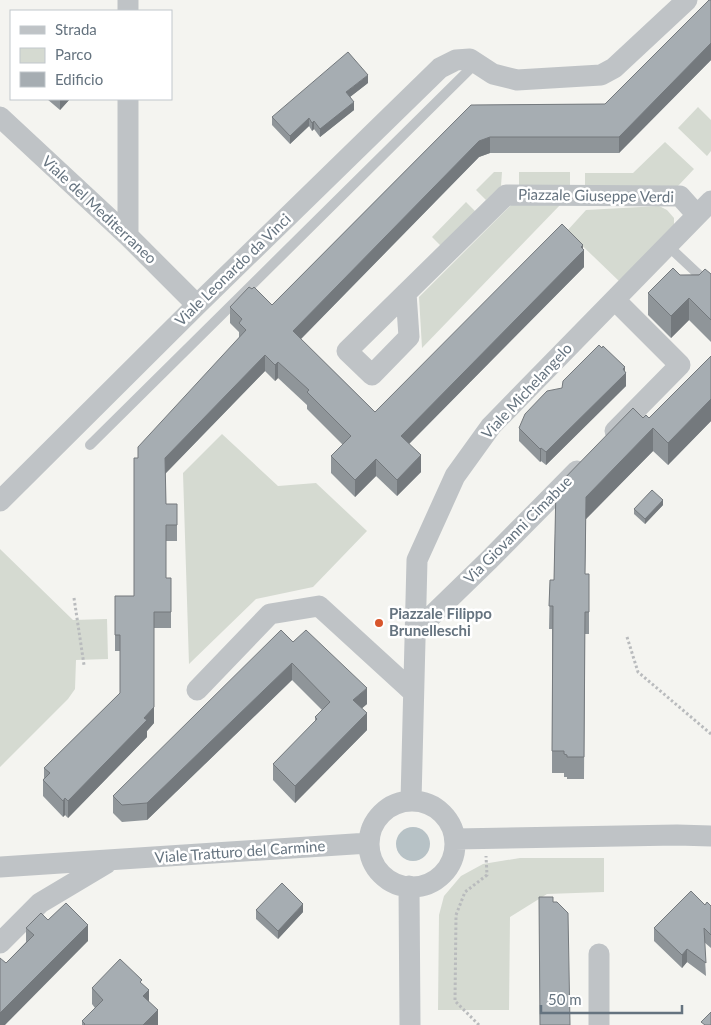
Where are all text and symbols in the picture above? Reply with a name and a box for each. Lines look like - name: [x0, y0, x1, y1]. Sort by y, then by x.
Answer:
- legend: [10, 10, 172, 100]
- text: Strada: [55, 20, 97, 38]
- text: Parco: [55, 45, 92, 63]
- text: Edificio: [55, 70, 103, 88]
- street label: Viale del Mediterraneo: [39, 151, 161, 267]
- street label: Piazzale Giuseppe Verdi: [518, 185, 674, 205]
- street label: Viale Leonardo da Vinci: [171, 209, 294, 329]
- street label: Viale Michelangelo: [477, 339, 575, 442]
- street label: Via Giovanni Cimabue: [460, 472, 575, 587]
- place label: Piazzale Filippo Brunelleschi: [389, 604, 492, 639]
- marker: Piazzale Filippo Brunelleschi: [373, 617, 385, 629]
- street label: Viale Tratturo del Carmine: [154, 836, 326, 866]
- scale bar: [541, 982, 682, 1014]
- text: 50 m: [548, 990, 582, 1008]

